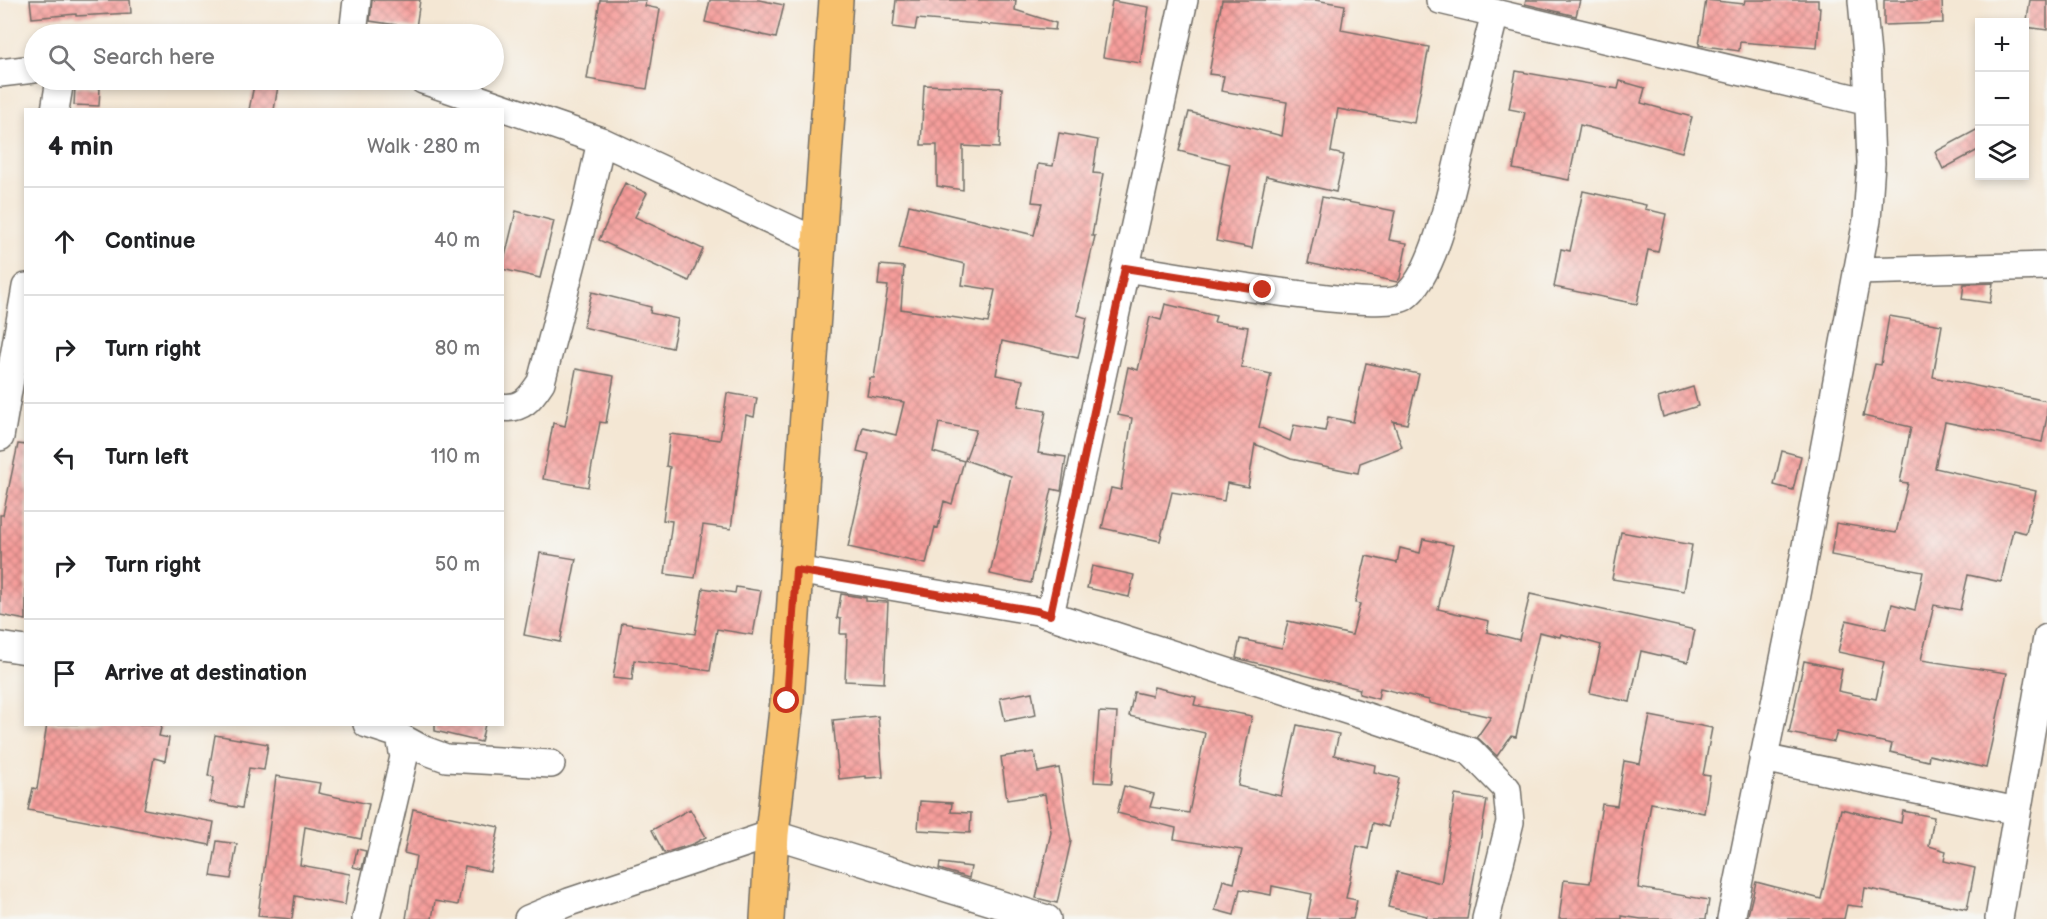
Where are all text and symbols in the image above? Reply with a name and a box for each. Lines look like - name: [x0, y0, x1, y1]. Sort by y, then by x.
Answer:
- map controls: [1975, 18, 2029, 180]
- button: +: [1975, 18, 2029, 72]
- search box: [24, 24, 504, 90]
- icon: search: [45, 41, 78, 74]
- text: Search here: [93, 44, 215, 71]
- button: −: [1975, 72, 2029, 126]
- button: layers: [1975, 126, 2029, 180]
- text: 4 min: [48, 132, 113, 163]
- text: Walk · 280 m: [367, 135, 480, 159]
- icon: ahead: [48, 225, 81, 258]
- text: Continue: [105, 228, 195, 255]
- text: 40 m: [434, 229, 480, 253]
- route end: [1249, 276, 1275, 302]
- icon: right: [48, 333, 81, 366]
- text: Turn right: [105, 336, 201, 363]
- text: 80 m: [435, 337, 480, 361]
- icon: left: [48, 441, 81, 474]
- text: Turn left: [105, 444, 189, 471]
- text: 110 m: [431, 445, 480, 469]
- icon: right: [48, 549, 81, 582]
- text: Turn right: [105, 552, 201, 579]
- text: 50 m: [435, 553, 480, 577]
- icon: arrive: [48, 657, 81, 690]
- text: Arrive at destination: [105, 660, 307, 687]
- route start: [773, 687, 799, 713]

